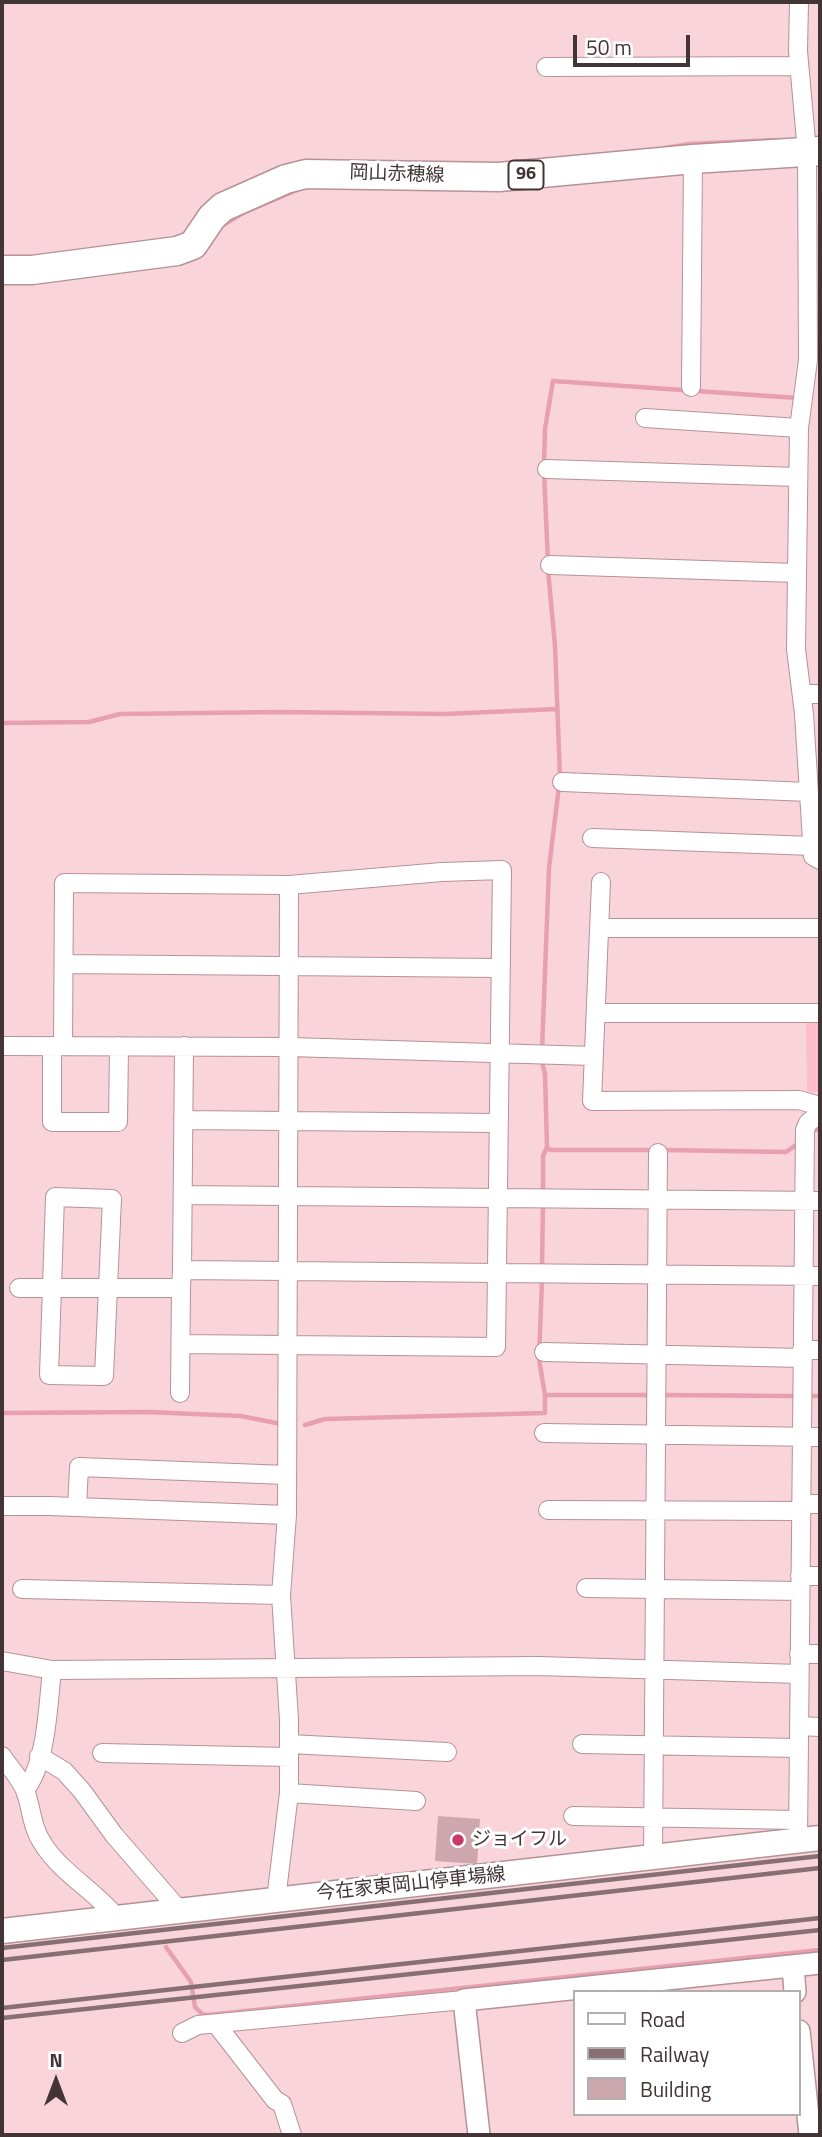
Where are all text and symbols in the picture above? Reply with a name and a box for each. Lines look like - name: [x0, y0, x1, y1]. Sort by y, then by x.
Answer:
- scale bar: [577, 21, 694, 65]
- text: 50 m: [586, 31, 632, 63]
- road number: 96: [508, 160, 544, 190]
- street label: 岡山赤穂線: [349, 162, 445, 188]
- place label: ジョイフル: [472, 1829, 567, 1851]
- marker: ジョイフル: [450, 1832, 466, 1848]
- street label: 今在家東岡山停車場線: [315, 1864, 507, 1906]
- legend: [574, 1990, 801, 2116]
- text: Road: [640, 2003, 685, 2035]
- text: Railway: [640, 2038, 709, 2070]
- text: N: [49, 2045, 63, 2074]
- north arrow: [21, 2046, 91, 2116]
- text: Building: [640, 2073, 711, 2105]

